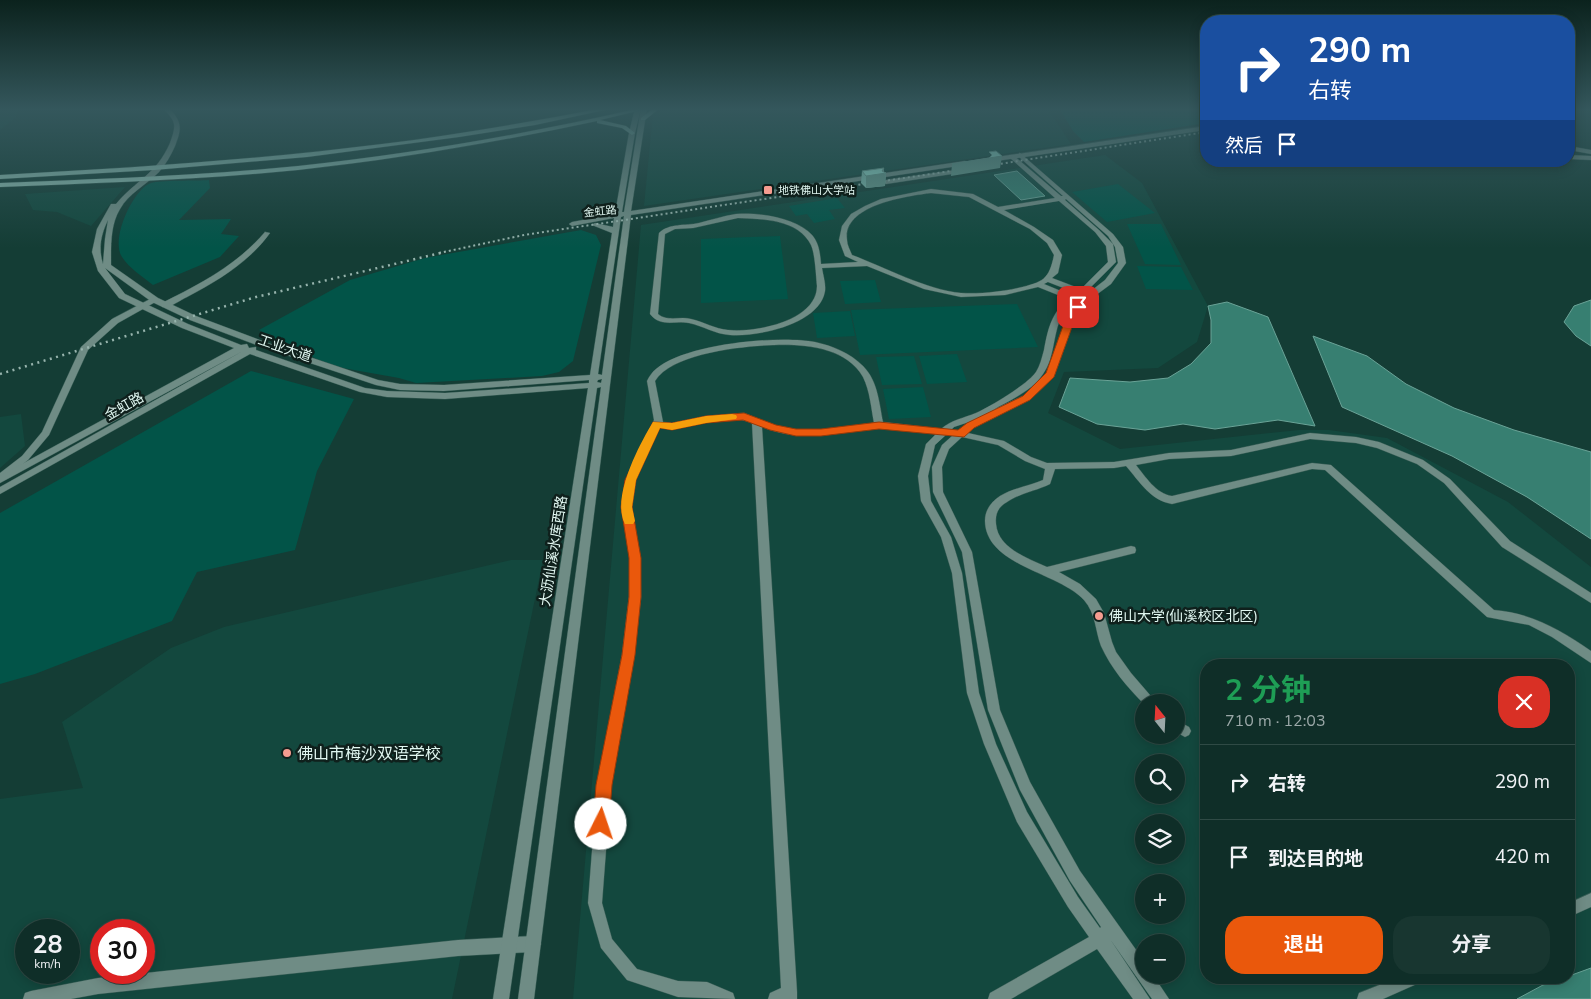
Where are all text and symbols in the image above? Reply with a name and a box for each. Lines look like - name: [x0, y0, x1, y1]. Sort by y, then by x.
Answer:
- text: 290 m: [1308, 27, 1411, 74]
- icon: right: [1225, 35, 1290, 100]
- text: 右转: [1308, 76, 1352, 106]
- icon: arrive: [1273, 130, 1301, 158]
- text: 然后: [1225, 133, 1263, 159]
- place label: 地铁佛山大学站: [778, 183, 855, 198]
- marker: 地铁佛山大学站: [762, 184, 774, 196]
- street label: 金虹路: [583, 202, 617, 221]
- pin: [1057, 286, 1099, 328]
- icon: arrive: [1064, 293, 1092, 321]
- street label: 工业大道: [255, 330, 314, 367]
- street label: 金虹路: [101, 388, 147, 425]
- street label: 大沥仙溪水库西路: [535, 494, 572, 608]
- place label: 佛山大学(仙溪校区北区): [1109, 607, 1258, 626]
- marker: 佛山大学(仙溪校区北区): [1093, 610, 1105, 622]
- text: 2 分钟: [1225, 670, 1311, 711]
- button: close: [1498, 676, 1550, 728]
- north arrow: [1135, 694, 1185, 744]
- map controls: [1135, 694, 1185, 984]
- text: 710 m · 12:03: [1225, 710, 1326, 732]
- place label: 佛山市梅沙双语学校: [297, 743, 441, 765]
- marker: 佛山市梅沙双语学校: [281, 747, 293, 759]
- button: search: [1135, 754, 1185, 804]
- icon: right: [1225, 768, 1253, 796]
- text: 290 m: [1495, 769, 1550, 795]
- text: 右转: [1268, 771, 1306, 797]
- position arrow: [574, 797, 626, 849]
- button: layers: [1135, 814, 1185, 864]
- icon: arrive: [1225, 843, 1253, 871]
- text: 420 m: [1495, 844, 1550, 870]
- text: 到达目的地: [1268, 846, 1363, 872]
- button: +: [1135, 874, 1185, 924]
- button: 退出: [1225, 916, 1383, 974]
- button: 分享: [1393, 916, 1550, 974]
- speed limit sign: 30: [90, 919, 155, 984]
- text: 28: [32, 928, 63, 962]
- button: −: [1135, 934, 1185, 984]
- text: km/h: [34, 956, 61, 972]

